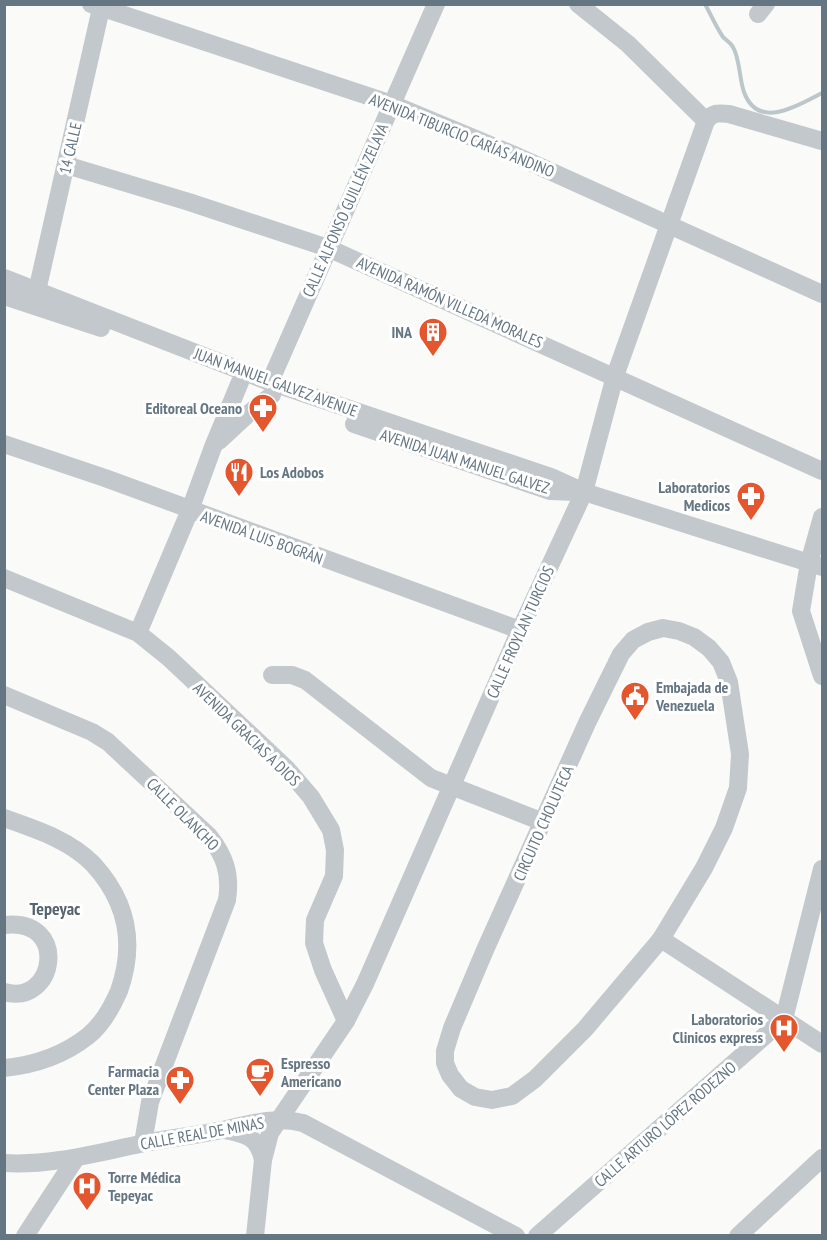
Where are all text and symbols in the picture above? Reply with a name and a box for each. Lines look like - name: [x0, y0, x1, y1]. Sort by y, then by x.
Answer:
- street label: AVENIDA TIBURCIO CARÍAS ANDINO: [367, 89, 558, 181]
- street label: 14 CALLE: [54, 120, 86, 176]
- street label: CALLE ALFONSO GUILLÉN ZELAYA: [298, 120, 393, 300]
- street label: AVENIDA RAMÓN VILLEDA MORALES: [354, 252, 546, 352]
- building icon: INA: [417, 316, 449, 358]
- place label: INA: [392, 322, 413, 342]
- street label: JUAN MANUEL GALVEZ AVENUE: [191, 343, 361, 421]
- pharmacy icon: Editoreal Oceano: [247, 392, 279, 434]
- place label: Editoreal Oceano: [146, 398, 242, 418]
- street label: AVENIDA JUAN MANUEL GALVEZ: [378, 424, 552, 498]
- restaurant icon: Los Adobos: [223, 456, 255, 498]
- place label: Los Adobos: [260, 462, 324, 482]
- place label: Laboratorios Medicos: [658, 477, 730, 515]
- pharmacy icon: Laboratorios Medicos: [735, 480, 767, 522]
- street label: AVENIDA LUIS BOGRÁN: [198, 506, 326, 568]
- street label: CALLE FROYLAN TURCIOS: [482, 563, 558, 701]
- place label: Embajada de Venezuela: [655, 677, 729, 715]
- street label: AVENIDA GRACIAS A DIOS: [189, 678, 305, 790]
- public building icon: Embajada de Venezuela: [619, 680, 651, 722]
- street label: CIRCUITO CHOLUTECA: [509, 762, 578, 884]
- street label: CALLE OLANCHO: [143, 774, 224, 855]
- district label: Tepeyac: [30, 897, 81, 920]
- place label: Laboratorios Clinicos express: [673, 1009, 763, 1047]
- hospital icon: Laboratorios Clinicos express: [768, 1012, 800, 1054]
- place label: Espresso Americano: [280, 1053, 341, 1091]
- cafe icon: Espresso Americano: [244, 1056, 276, 1098]
- street label: CALLE ARTURO LÓPEZ RODEZNO: [590, 1057, 740, 1191]
- place label: Farmacia Center Plaza: [88, 1061, 159, 1099]
- pharmacy icon: Farmacia Center Plaza: [164, 1064, 196, 1106]
- street label: CALLE REAL DE MINAS: [139, 1112, 266, 1154]
- place label: Torre Médica Tepeyac: [108, 1167, 181, 1205]
- hospital icon: Torre Médica Tepeyac: [71, 1170, 103, 1212]

